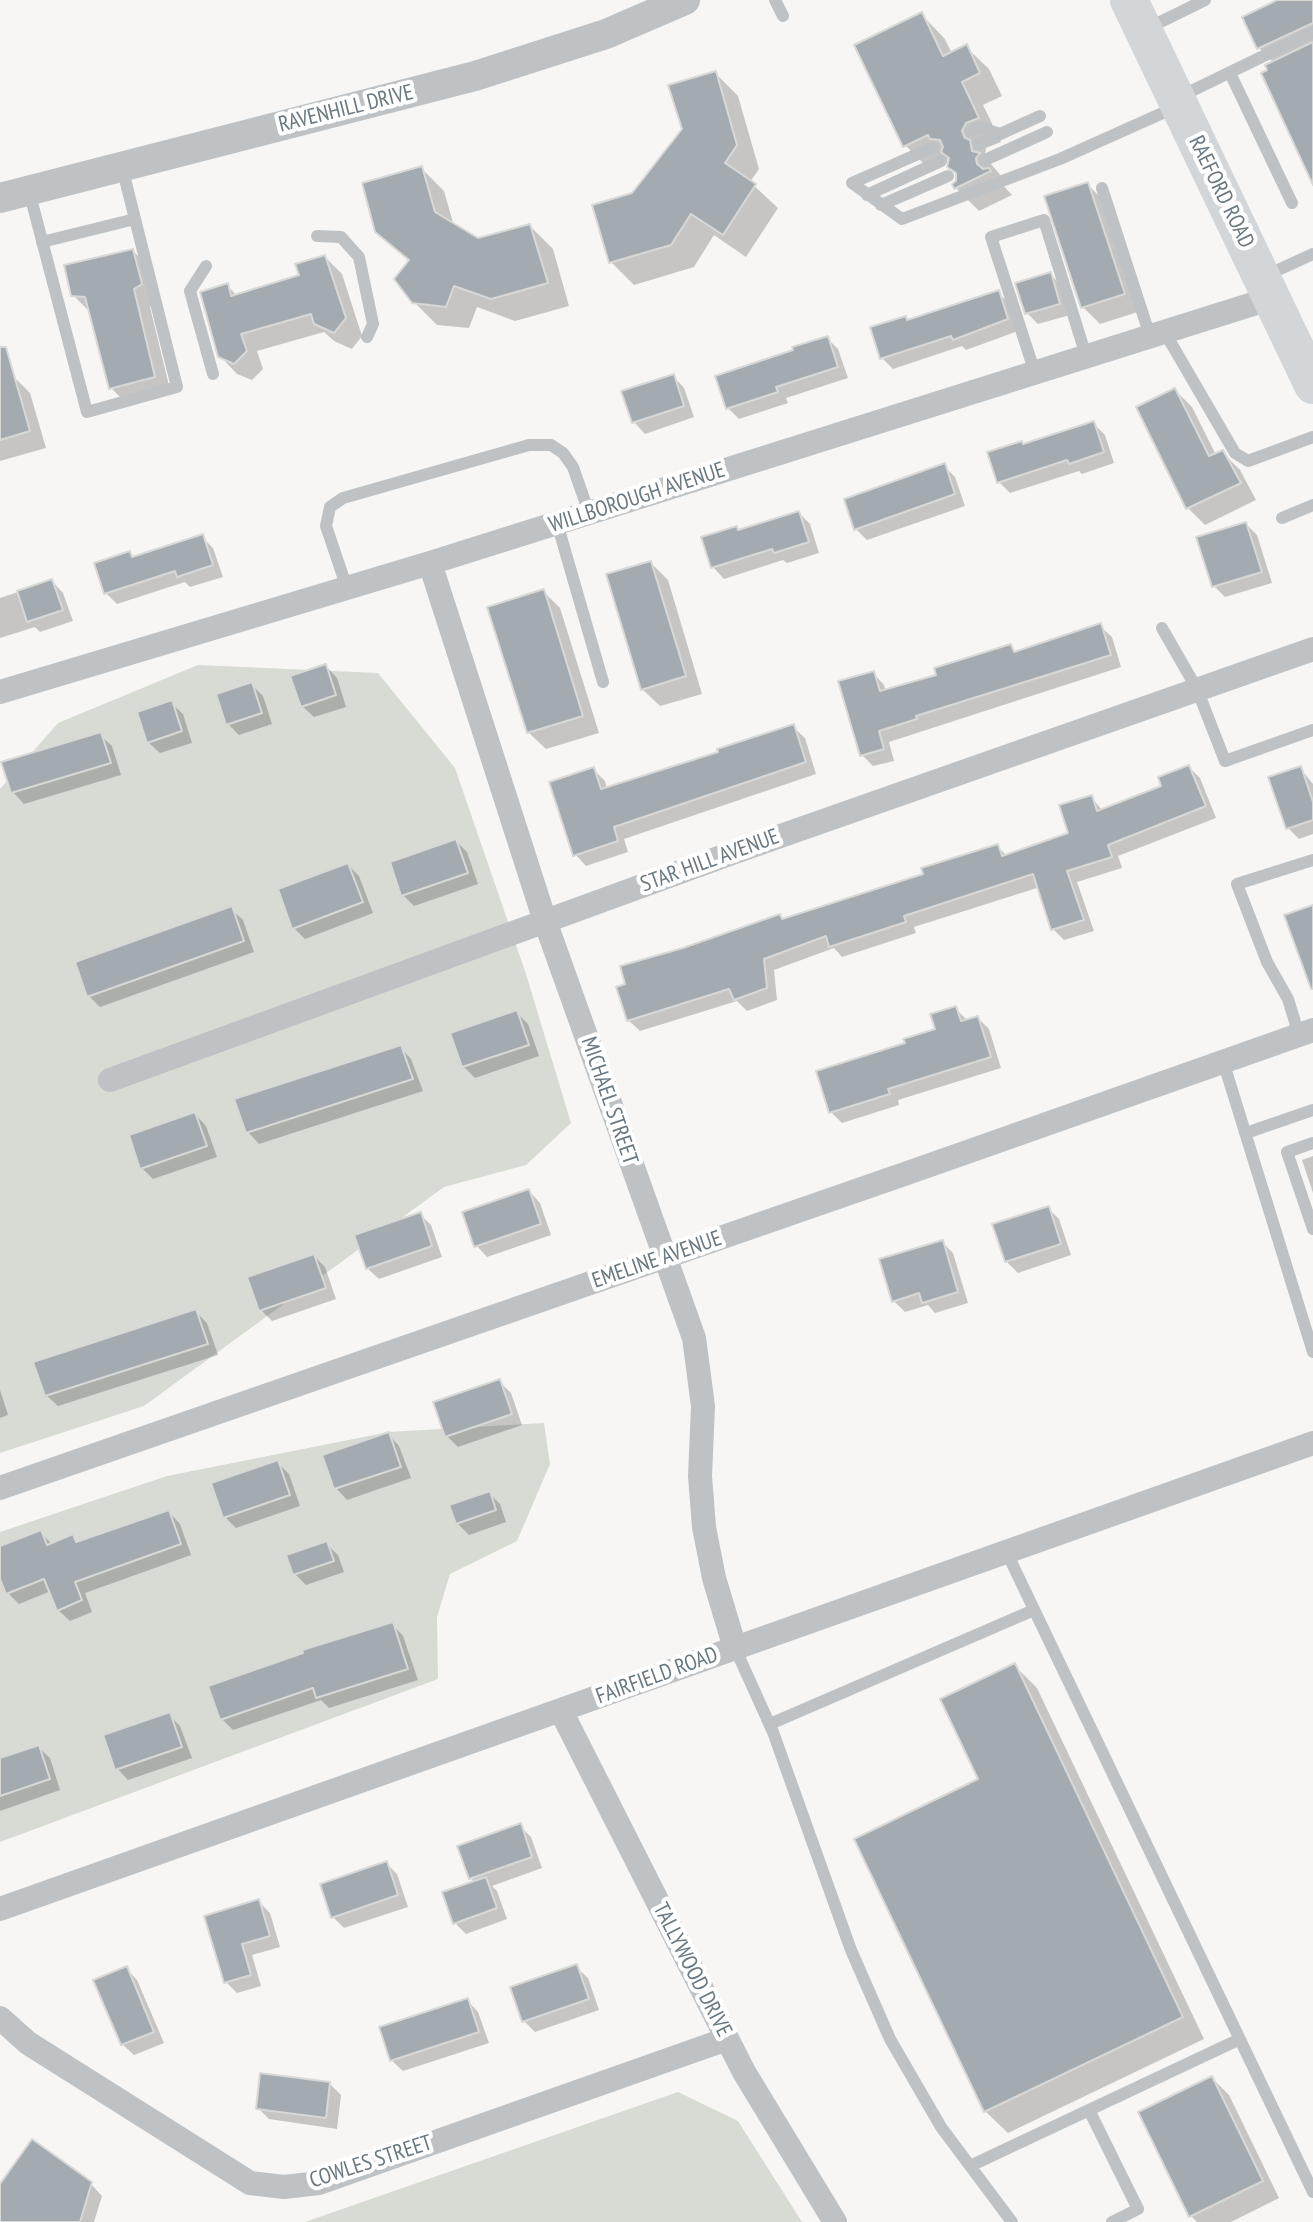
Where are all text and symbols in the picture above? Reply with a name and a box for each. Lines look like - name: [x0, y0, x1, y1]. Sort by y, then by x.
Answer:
- street label: RAVENHILL DRIVE: [276, 80, 416, 138]
- street label: RAEFORD ROAD: [1183, 132, 1259, 252]
- street label: WILLBOROUGH AVENUE: [546, 457, 728, 539]
- street label: STAR HILL AVENUE: [637, 824, 783, 898]
- street label: MICHAEL STREET: [575, 1034, 643, 1168]
- street label: EMELINE AVENUE: [589, 1226, 725, 1294]
- street label: FAIRFIELD ROAD: [592, 1642, 722, 1710]
- street label: TALLYWOOD DRIVE: [647, 1899, 737, 2041]
- street label: COWLES STREET: [306, 2130, 436, 2194]

